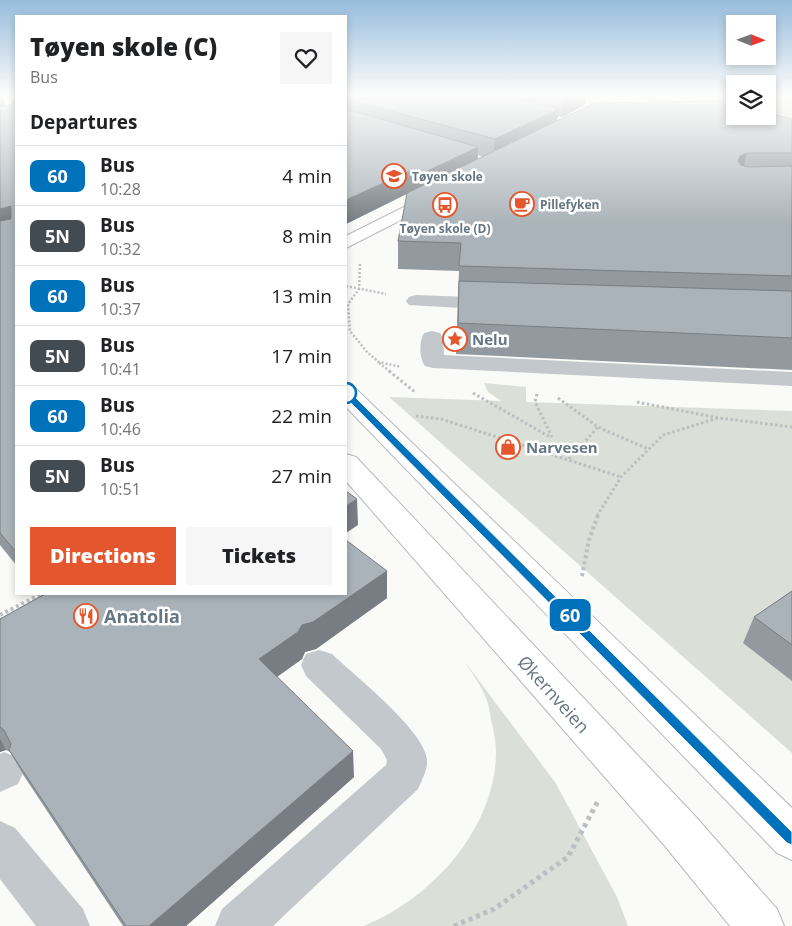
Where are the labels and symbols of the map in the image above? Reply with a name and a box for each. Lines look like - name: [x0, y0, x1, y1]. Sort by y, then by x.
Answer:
- north arrow: [726, 15, 776, 65]
- school or university icon: Tøyen skole: [381, 163, 407, 189]
- place label: Tøyen skole: [412, 168, 483, 185]
- cafe icon: Pillefyken: [509, 191, 535, 217]
- bus stop icon: Tøyen skole (D): [432, 192, 458, 218]
- place label: Pillefyken: [540, 196, 600, 213]
- place label: Tøyen skole (D): [399, 220, 491, 237]
- place icon: Nelu: [442, 326, 468, 352]
- place label: Nelu: [472, 329, 508, 349]
- unlabelled marker: [335, 382, 357, 404]
- shop icon: Narvesen: [495, 434, 521, 460]
- place label: Narvesen: [526, 437, 598, 457]
- line badge: 60: [548, 599, 592, 631]
- restaurant icon: Anatolia: [73, 603, 99, 629]
- place label: Anatolia: [104, 604, 180, 628]
- street label: Økernveien: [513, 650, 595, 738]

